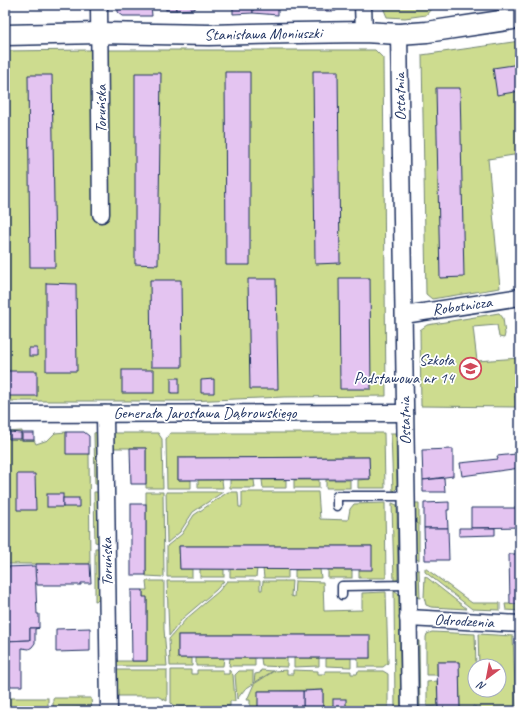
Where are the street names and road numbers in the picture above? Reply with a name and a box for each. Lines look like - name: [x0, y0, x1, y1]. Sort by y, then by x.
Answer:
- street label: Stanisława Moniuszki: [204, 23, 324, 45]
- street label: Ostatnia: [390, 71, 410, 121]
- street label: Toruńska: [91, 84, 111, 133]
- street label: Robotnicza: [431, 292, 494, 320]
- street label: Ostatnia: [395, 395, 415, 445]
- street label: Generała Jarosława Dąbrowskiego: [113, 403, 298, 423]
- street label: Toruńska: [97, 536, 117, 587]
- street label: Odrodzenia: [434, 609, 495, 633]

